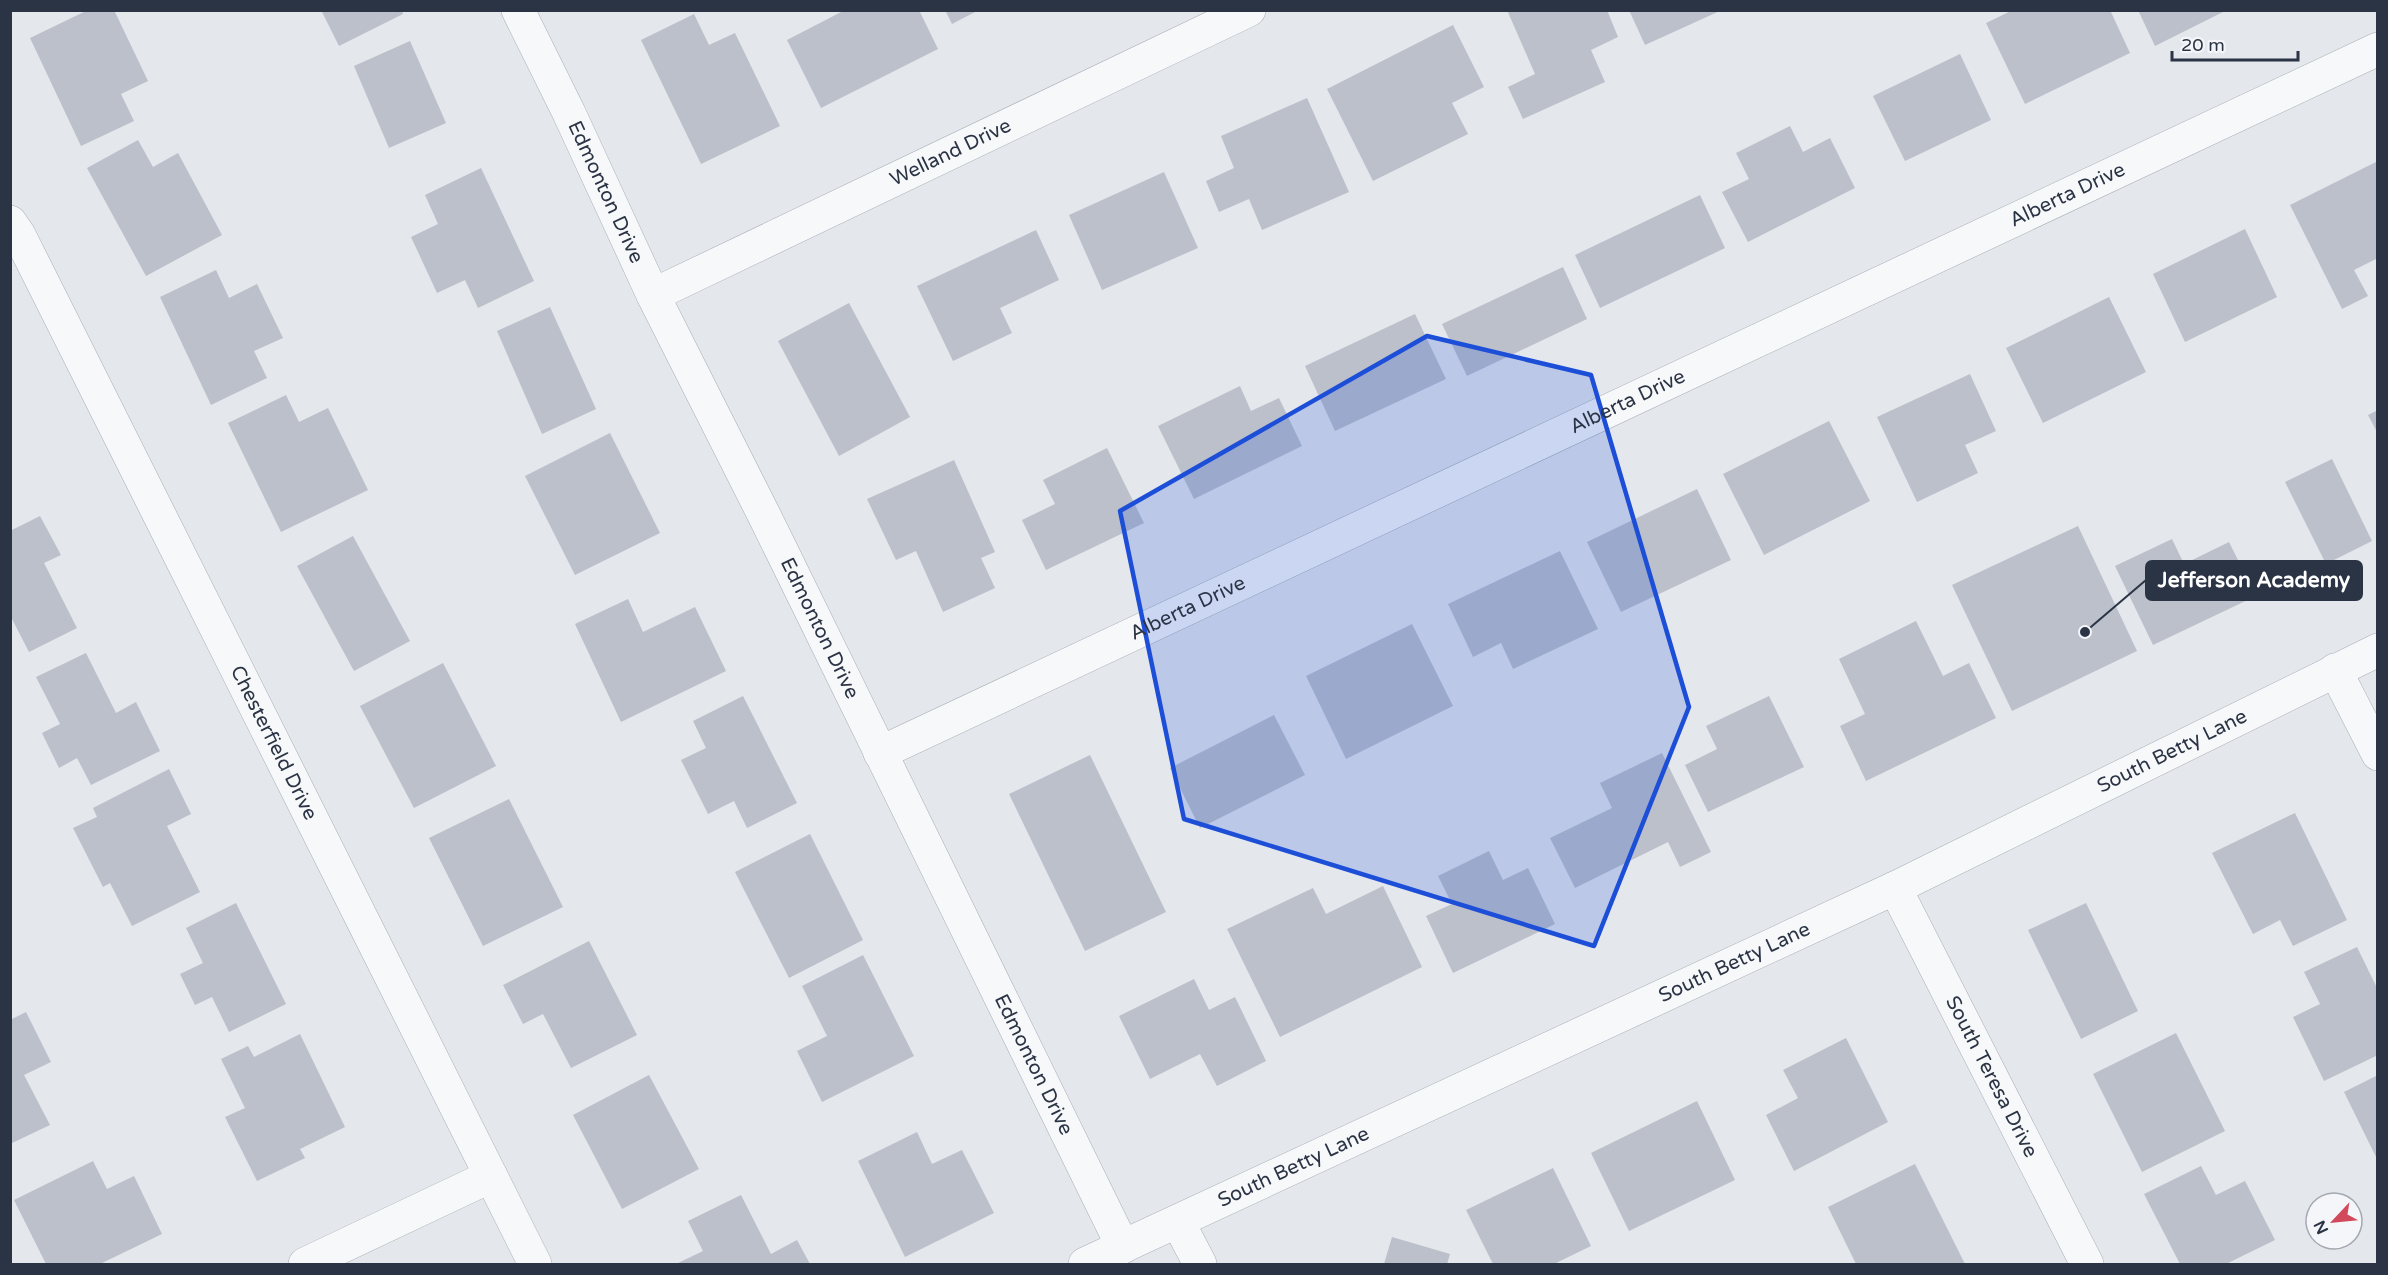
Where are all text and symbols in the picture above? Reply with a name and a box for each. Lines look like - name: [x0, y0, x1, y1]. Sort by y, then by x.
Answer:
- scale bar: [2172, 24, 2298, 62]
- text: 20 m: [2181, 34, 2225, 56]
- street label: Welland Drive: [886, 114, 1015, 192]
- street label: Edmonton Drive: [562, 117, 649, 267]
- street label: Alberta Drive: [2006, 158, 2129, 232]
- street label: Alberta Drive: [1566, 364, 1689, 439]
- street label: Edmonton Drive: [775, 554, 864, 703]
- callout: Jefferson Academy: [2146, 561, 2362, 600]
- text: Jefferson Academy: [2157, 568, 2351, 593]
- street label: Alberta Drive: [1126, 571, 1249, 646]
- street label: Chesterfield Drive: [225, 662, 322, 824]
- street label: South Betty Lane: [2093, 704, 2251, 798]
- street label: South Betty Lane: [1655, 917, 1814, 1008]
- street label: Edmonton Drive: [989, 990, 1078, 1139]
- street label: South Teresa Drive: [1940, 992, 2043, 1162]
- street label: South Betty Lane: [1214, 1122, 1373, 1213]
- north arrow: [2304, 1191, 2364, 1251]
- text: N: [2310, 1217, 2333, 1237]

